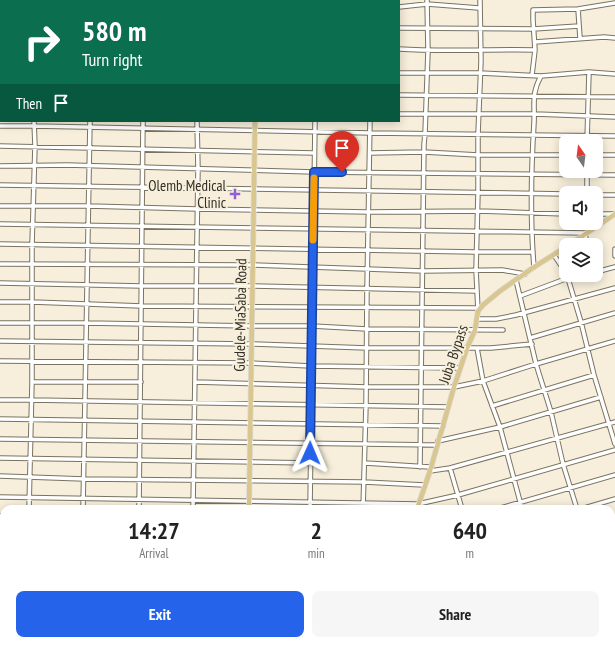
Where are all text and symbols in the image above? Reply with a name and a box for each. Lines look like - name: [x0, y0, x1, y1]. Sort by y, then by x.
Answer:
- text: 580 m: [82, 12, 146, 49]
- icon: right: [16, 16, 68, 68]
- text: Turn right: [82, 48, 142, 71]
- icon: arrive: [50, 92, 72, 114]
- text: Then: [16, 94, 42, 113]
- pin: [325, 131, 359, 172]
- north arrow: [559, 134, 603, 178]
- map controls: [559, 134, 603, 282]
- icon: arrive: [331, 137, 353, 159]
- place label: Olemb Medical Clinic: [148, 176, 227, 212]
- button: sound: [559, 186, 603, 230]
- marker: Olemb Medical Clinic: [229, 188, 241, 200]
- button: layers: [559, 238, 603, 282]
- street label: Gudele-MiaSaba Road: [230, 258, 250, 372]
- street label: Juba Bypass: [434, 322, 472, 387]
- position arrow: [289, 432, 331, 474]
- text: 14:27: [128, 515, 180, 546]
- text: 2: [310, 515, 322, 546]
- text: 640: [453, 515, 487, 546]
- text: Arrival: [139, 545, 169, 562]
- text: min: [308, 545, 325, 562]
- text: m: [466, 545, 474, 562]
- button: Exit: [16, 591, 304, 637]
- button: Share: [312, 591, 599, 637]

